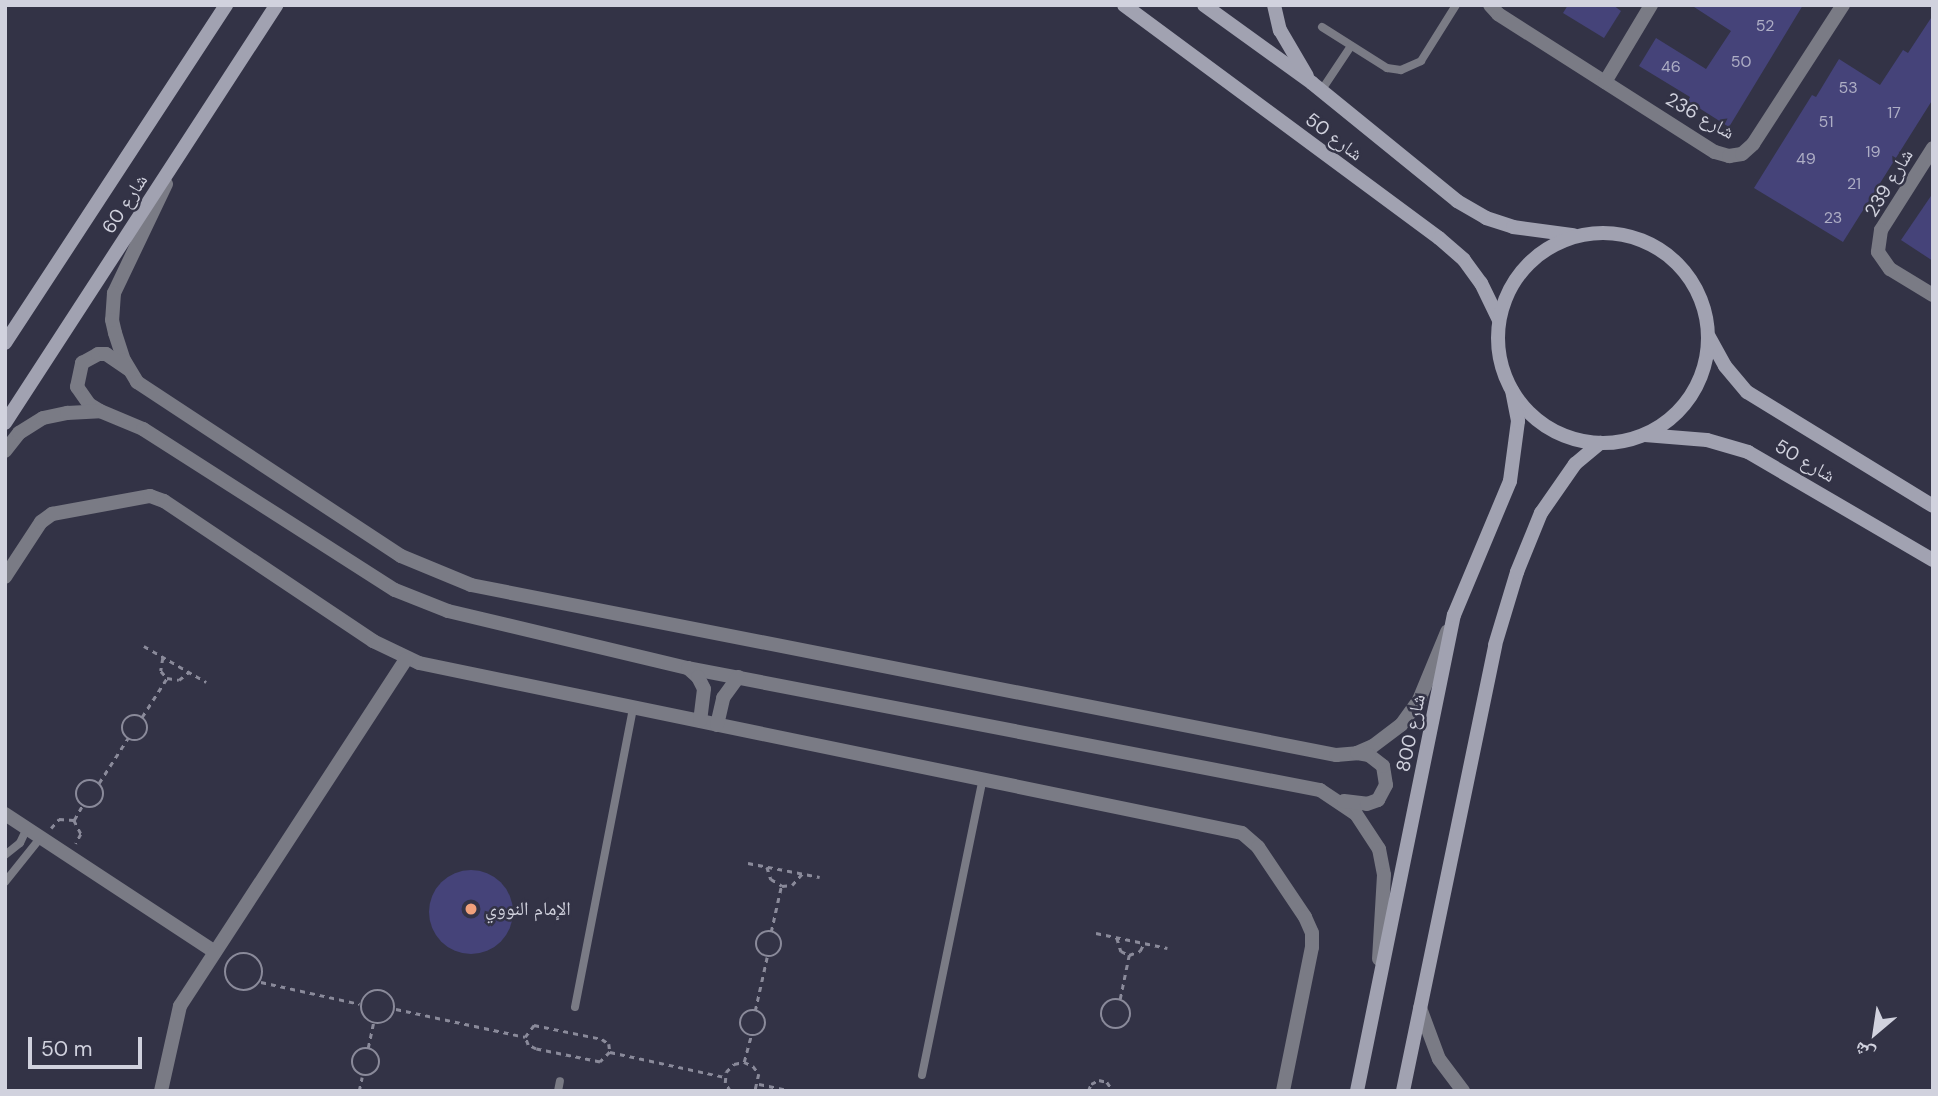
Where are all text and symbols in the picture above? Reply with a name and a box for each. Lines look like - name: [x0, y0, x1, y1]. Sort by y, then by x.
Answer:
- house number: 52: [1756, 16, 1774, 36]
- house number: 50: [1731, 52, 1751, 72]
- house number: 46: [1661, 57, 1681, 77]
- house number: 53: [1838, 78, 1858, 98]
- street label: شارع 236: [1662, 88, 1738, 144]
- house number: 17: [1887, 103, 1901, 123]
- street label: شارع 50: [1301, 108, 1367, 166]
- house number: 51: [1819, 112, 1833, 132]
- house number: 19: [1865, 142, 1881, 162]
- street label: شارع 239: [1860, 145, 1918, 221]
- house number: 49: [1796, 149, 1816, 169]
- street label: شارع 60: [97, 170, 153, 238]
- house number: 21: [1847, 174, 1861, 194]
- house number: 23: [1824, 208, 1842, 228]
- street label: شارع 50: [1771, 435, 1839, 487]
- street label: شارع 800: [1392, 692, 1430, 774]
- place label: الإمام النووي: [485, 898, 571, 920]
- marker: الإمام النووي: [463, 901, 479, 917]
- north arrow: [1840, 998, 1910, 1068]
- scale bar: [32, 1023, 145, 1066]
- text: 50 m: [41, 1035, 92, 1063]
- text: ش: [1850, 1036, 1879, 1068]

